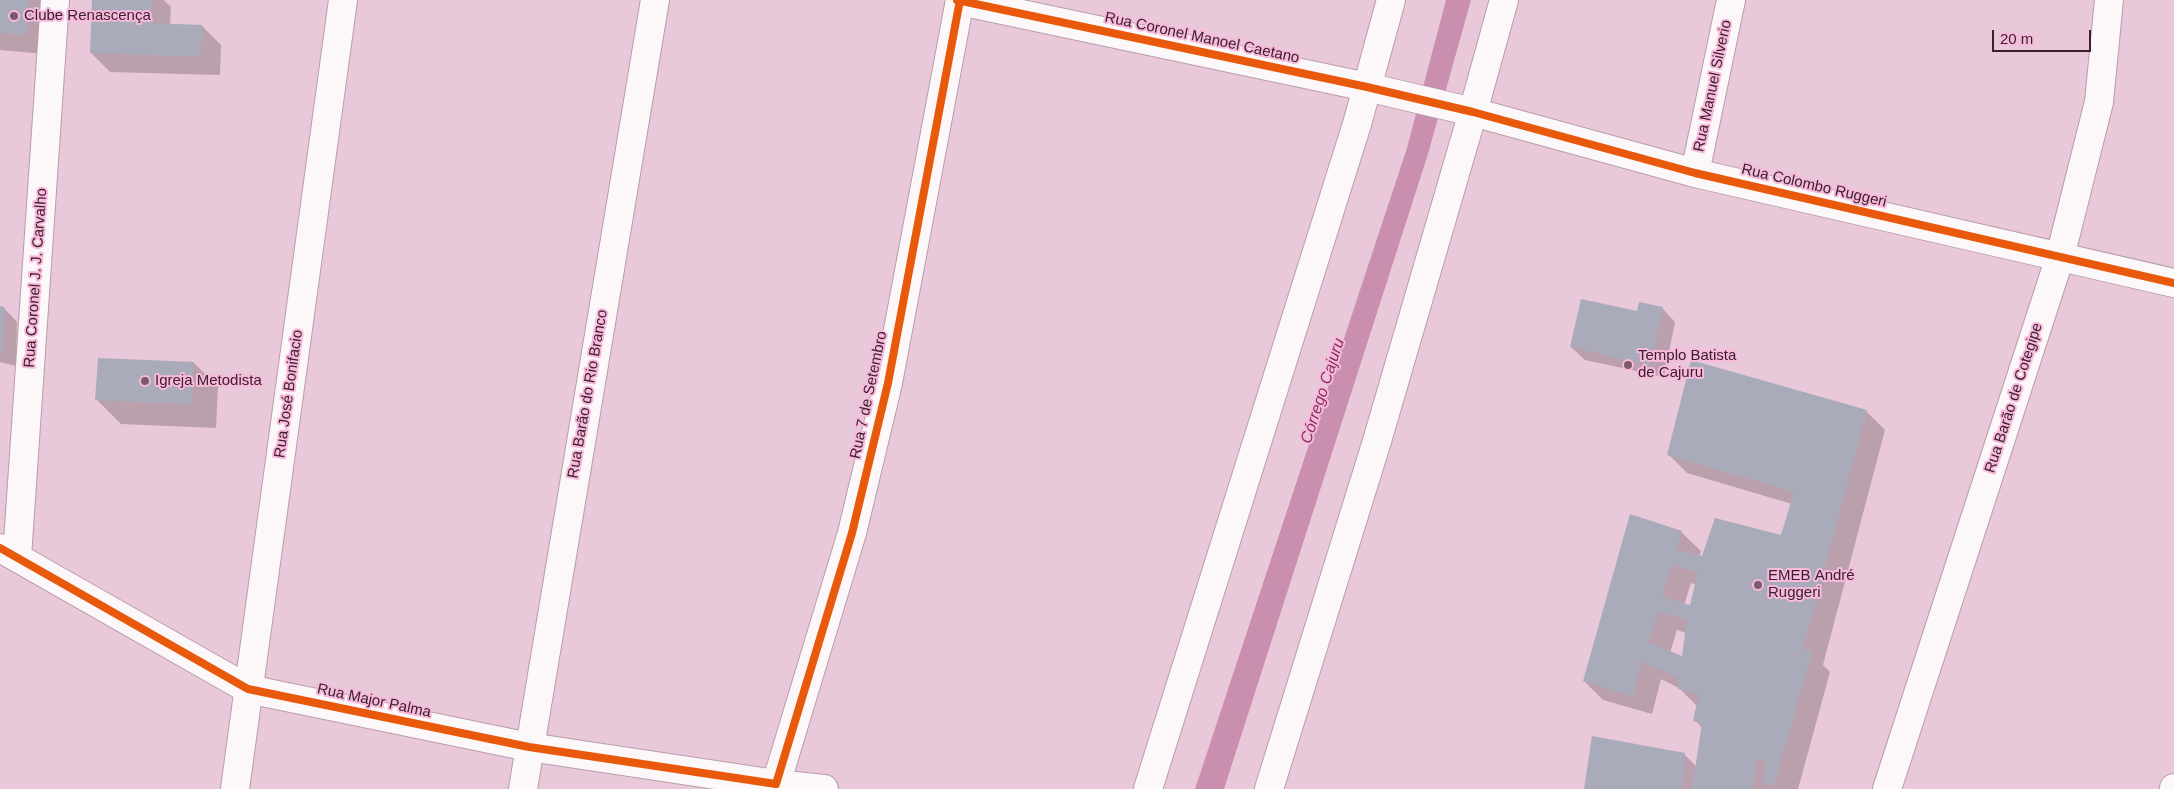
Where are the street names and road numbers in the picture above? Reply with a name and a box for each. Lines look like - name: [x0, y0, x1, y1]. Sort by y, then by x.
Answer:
- street label: Rua Coronel Manoel Caetano: [1103, 9, 1301, 67]
- street label: Rua Manuel Silverio: [1690, 18, 1736, 154]
- street label: Rua Colombo Ruggeri: [1740, 161, 1888, 211]
- street label: Rua Coronel J. J. Carvalho: [21, 188, 51, 368]
- street label: Rua Barão do Rio Branco: [564, 308, 612, 480]
- street label: Rua Barão de Cotegipe: [1981, 321, 2047, 475]
- street label: Rua José Bonifacio: [271, 329, 307, 459]
- street label: Rua 7 de Setembro: [847, 330, 891, 460]
- street label: Rua Major Palma: [315, 680, 433, 722]

